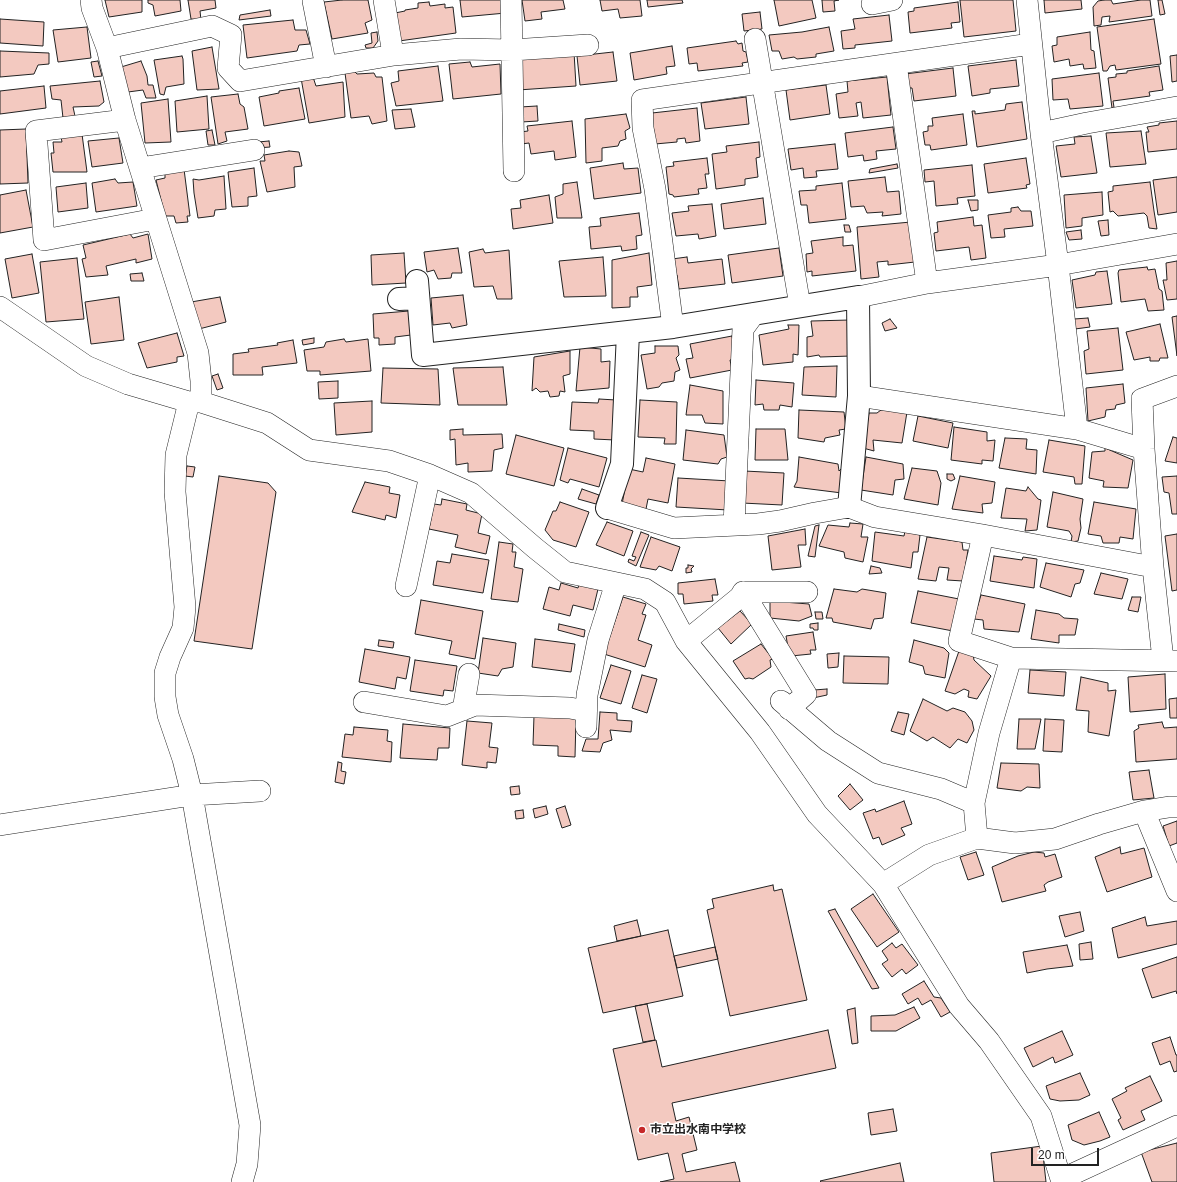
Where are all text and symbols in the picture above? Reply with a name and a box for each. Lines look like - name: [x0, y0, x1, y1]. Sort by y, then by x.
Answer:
- place label: 市立出水南中学校: [650, 1123, 746, 1137]
- marker: 市立出水南中学校: [637, 1125, 647, 1135]
- scale bar: [1033, 1140, 1101, 1166]
- text: 20 m: [1038, 1148, 1065, 1162]

